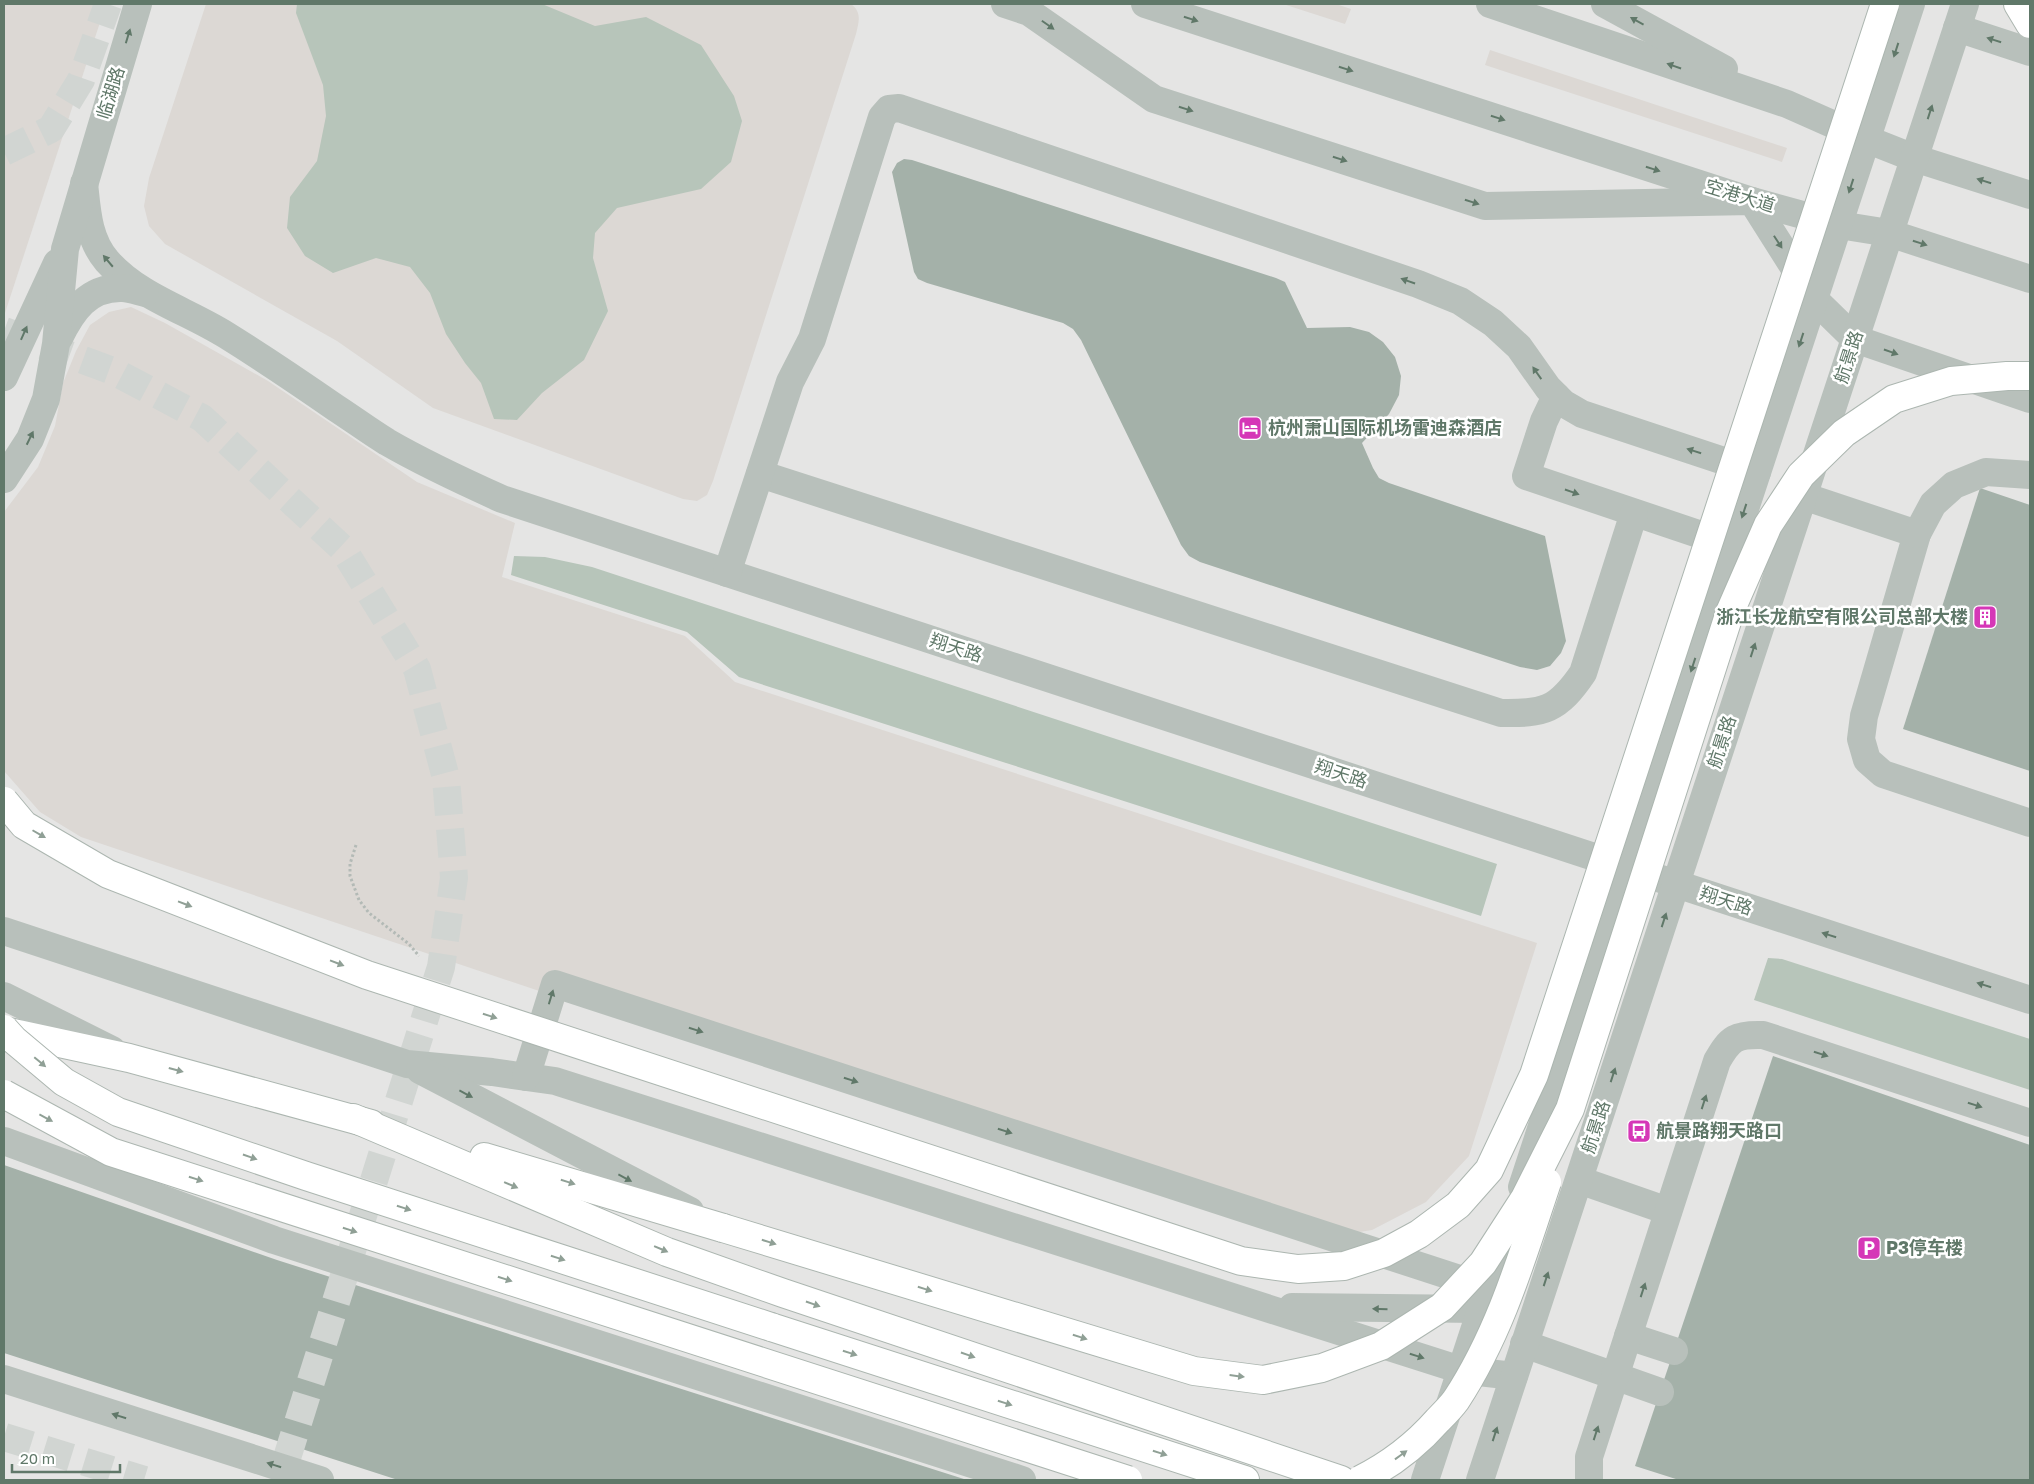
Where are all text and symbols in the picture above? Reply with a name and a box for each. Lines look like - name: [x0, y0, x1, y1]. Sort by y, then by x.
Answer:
- one-way arrow: [1184, 15, 1199, 23]
- one-way arrow: [1629, 17, 1644, 25]
- one-way arrow: [1041, 20, 1055, 30]
- one-way arrow: [125, 28, 133, 43]
- one-way arrow: [1986, 36, 2001, 44]
- one-way arrow: [1891, 43, 1899, 58]
- one-way arrow: [1666, 61, 1681, 69]
- street label: 临湖路: [92, 64, 128, 122]
- one-way arrow: [1338, 65, 1353, 73]
- one-way arrow: [1926, 104, 1934, 119]
- one-way arrow: [1178, 106, 1193, 114]
- one-way arrow: [1491, 115, 1506, 122]
- one-way arrow: [1333, 156, 1348, 164]
- one-way arrow: [1645, 165, 1660, 173]
- street label: 空港大道: [1703, 174, 1778, 216]
- one-way arrow: [1976, 176, 1991, 184]
- one-way arrow: [1847, 178, 1855, 193]
- one-way arrow: [1465, 198, 1480, 206]
- one-way arrow: [1773, 236, 1783, 249]
- one-way arrow: [1913, 239, 1928, 247]
- one-way arrow: [102, 255, 114, 267]
- one-way arrow: [1400, 277, 1415, 285]
- one-way arrow: [20, 326, 28, 340]
- street label: 航景路: [1829, 328, 1867, 386]
- one-way arrow: [1796, 333, 1804, 348]
- one-way arrow: [1883, 348, 1898, 356]
- one-way arrow: [1532, 366, 1542, 380]
- hotel icon: 杭州萧山国际机场雷迪森酒店: [1237, 415, 1263, 441]
- place label: 杭州萧山国际机场雷迪森酒店: [1268, 416, 1502, 438]
- one-way arrow: [26, 431, 34, 445]
- one-way arrow: [1687, 447, 1702, 454]
- one-way arrow: [1565, 489, 1580, 496]
- one-way arrow: [1740, 504, 1748, 519]
- building icon: 浙江长龙航空有限公司总部大楼: [1972, 604, 1998, 630]
- place label: 浙江长龙航空有限公司总部大楼: [1716, 605, 1968, 627]
- street label: 翔天路: [927, 628, 985, 666]
- one-way arrow: [1749, 642, 1757, 657]
- one-way arrow: [1689, 658, 1697, 673]
- street label: 航景路: [1702, 713, 1740, 771]
- street label: 翔天路: [1312, 754, 1370, 792]
- one-way arrow: [32, 830, 47, 838]
- street label: 翔天路: [1697, 881, 1755, 919]
- one-way arrow: [178, 900, 193, 908]
- one-way arrow: [1660, 913, 1668, 928]
- one-way arrow: [1822, 931, 1837, 938]
- one-way arrow: [329, 960, 344, 967]
- one-way arrow: [1976, 981, 1991, 989]
- one-way arrow: [547, 989, 555, 1004]
- one-way arrow: [483, 1012, 498, 1020]
- one-way arrow: [689, 1027, 704, 1034]
- one-way arrow: [1814, 1050, 1829, 1058]
- one-way arrow: [33, 1056, 46, 1067]
- one-way arrow: [169, 1067, 184, 1075]
- one-way arrow: [1610, 1067, 1617, 1082]
- one-way arrow: [844, 1077, 859, 1085]
- one-way arrow: [459, 1090, 473, 1099]
- one-way arrow: [1700, 1094, 1708, 1109]
- street label: 航景路: [1576, 1098, 1614, 1156]
- one-way arrow: [1968, 1102, 1983, 1109]
- one-way arrow: [39, 1114, 53, 1122]
- bus stop icon: 航景路翔天路口: [1626, 1118, 1652, 1144]
- place label: 航景路翔天路口: [1656, 1119, 1782, 1141]
- one-way arrow: [998, 1127, 1013, 1135]
- one-way arrow: [242, 1154, 257, 1161]
- one-way arrow: [618, 1174, 633, 1182]
- one-way arrow: [189, 1176, 204, 1184]
- one-way arrow: [560, 1179, 575, 1187]
- one-way arrow: [504, 1181, 519, 1189]
- one-way arrow: [397, 1204, 412, 1212]
- one-way arrow: [343, 1226, 358, 1234]
- parking icon: P3停车楼: [1856, 1235, 1882, 1261]
- place label: P3停车楼: [1886, 1236, 1963, 1258]
- one-way arrow: [762, 1239, 777, 1247]
- one-way arrow: [653, 1245, 668, 1253]
- one-way arrow: [551, 1255, 566, 1263]
- one-way arrow: [1542, 1271, 1550, 1286]
- one-way arrow: [498, 1276, 513, 1284]
- one-way arrow: [1640, 1282, 1647, 1297]
- one-way arrow: [917, 1286, 932, 1294]
- one-way arrow: [806, 1300, 821, 1308]
- one-way arrow: [1371, 1305, 1387, 1313]
- one-way arrow: [1073, 1333, 1088, 1341]
- one-way arrow: [843, 1350, 858, 1357]
- one-way arrow: [960, 1352, 975, 1360]
- one-way arrow: [1409, 1353, 1424, 1360]
- one-way arrow: [1230, 1373, 1246, 1381]
- one-way arrow: [998, 1399, 1013, 1407]
- one-way arrow: [111, 1412, 126, 1419]
- one-way arrow: [1593, 1425, 1601, 1440]
- one-way arrow: [1491, 1426, 1499, 1441]
- scale bar: [12, 1442, 120, 1474]
- text: 20 m: [20, 1449, 55, 1467]
- one-way arrow: [1152, 1449, 1167, 1457]
- one-way arrow: [1394, 1449, 1407, 1460]
- one-way arrow: [266, 1461, 281, 1469]

